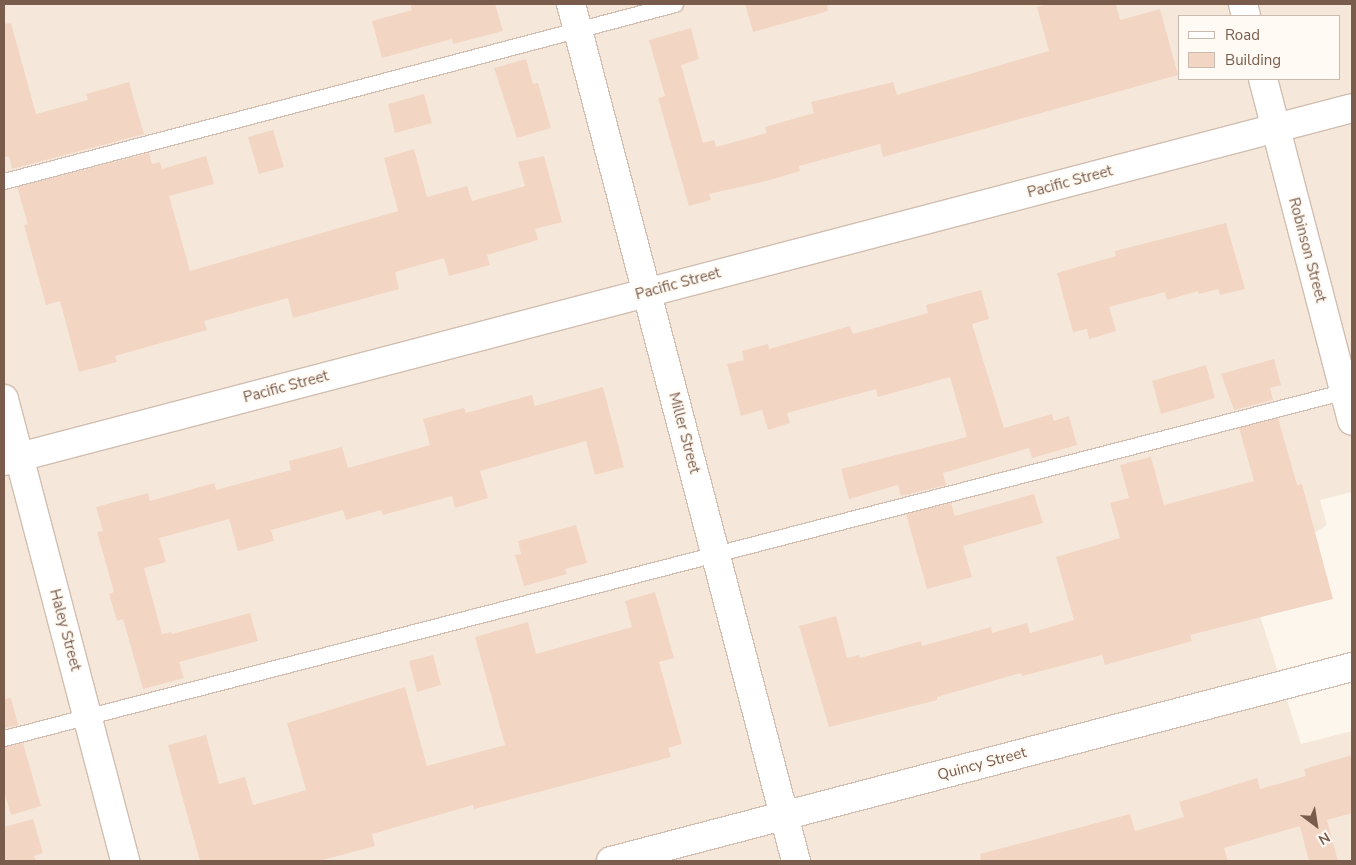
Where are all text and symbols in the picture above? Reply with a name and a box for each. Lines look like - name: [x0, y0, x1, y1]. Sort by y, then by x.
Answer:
- legend: [1178, 15, 1341, 80]
- text: Road: [1225, 25, 1260, 45]
- text: Building: [1225, 50, 1281, 70]
- street label: Pacific Street: [1025, 162, 1115, 202]
- street label: Robinson Street: [1284, 196, 1330, 304]
- street label: Pacific Street: [633, 264, 723, 304]
- street label: Pacific Street: [241, 367, 331, 407]
- street label: Miller Street: [665, 390, 703, 476]
- street label: Haley Street: [45, 587, 85, 673]
- street label: Quincy Street: [936, 743, 1028, 785]
- north arrow: [1291, 800, 1341, 850]
- text: N: [1315, 827, 1333, 849]

